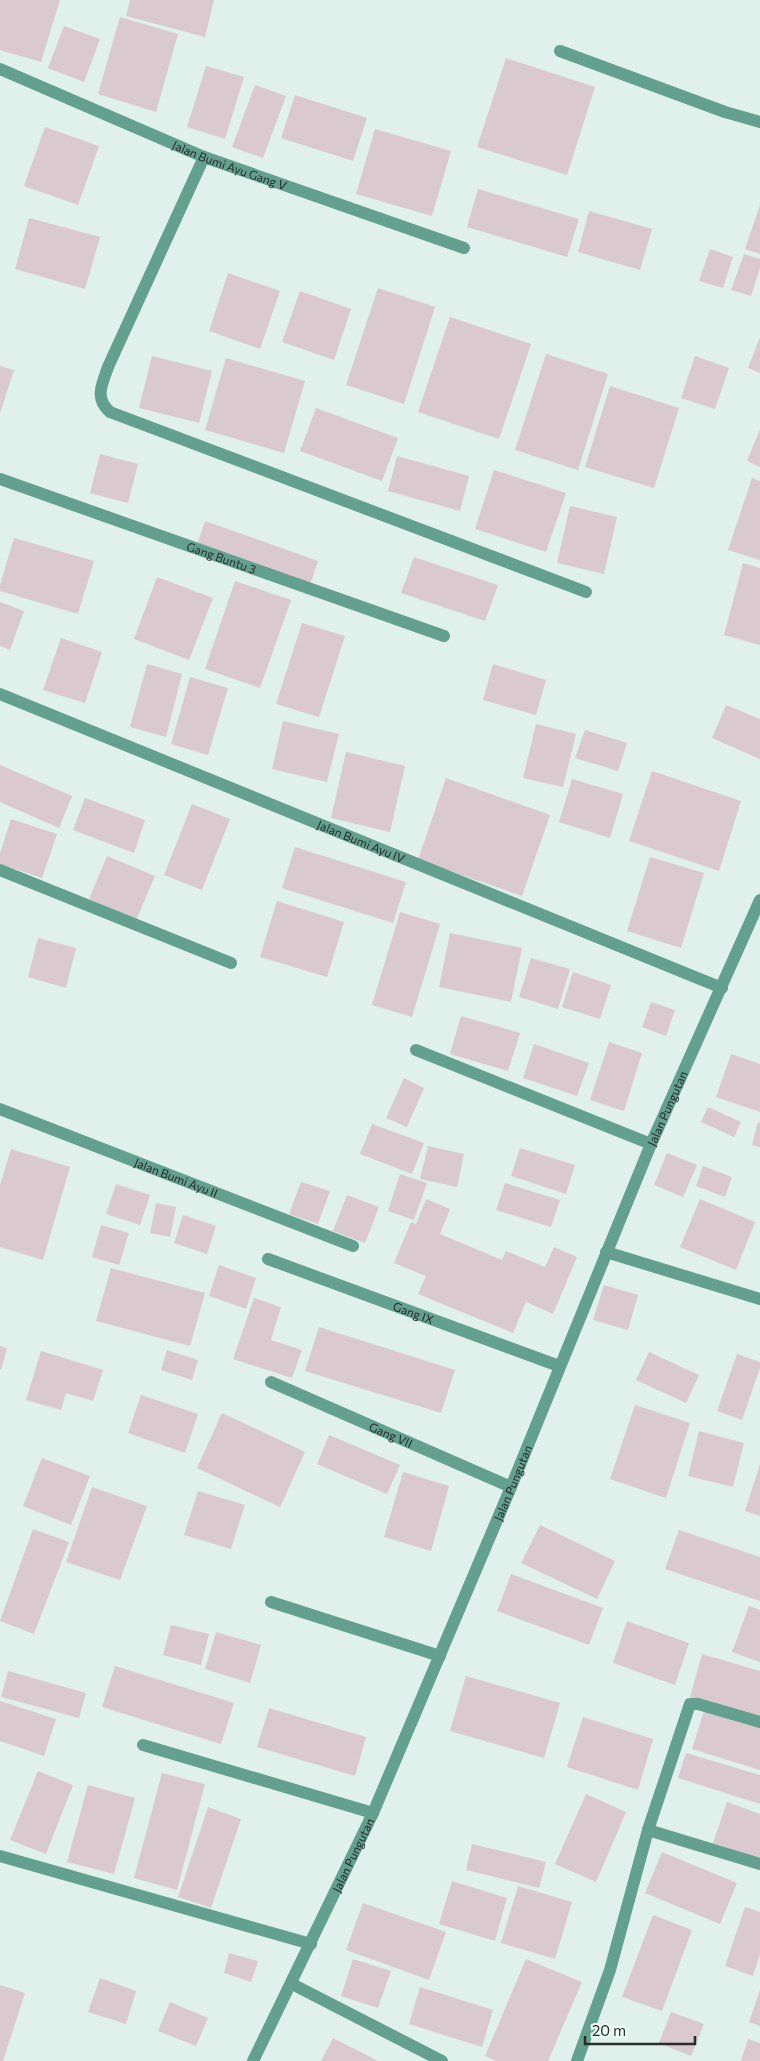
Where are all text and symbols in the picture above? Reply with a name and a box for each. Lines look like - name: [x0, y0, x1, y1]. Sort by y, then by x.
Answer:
- street label: Jalan Bumi Ayu Gang V: [170, 137, 289, 192]
- street label: Gang Buntu 3: [185, 539, 258, 576]
- street label: Jalan Bumi Ayu IV: [315, 817, 407, 865]
- street label: Jalan Pungutan: [644, 1069, 690, 1149]
- street label: Jalan Bumi Ayu II: [132, 1155, 220, 1200]
- street label: Gang IX: [391, 1299, 436, 1326]
- street label: Gang VII: [367, 1419, 415, 1450]
- street label: Jalan Pungutan: [491, 1443, 534, 1523]
- street label: Jalan Pungutan: [329, 1815, 377, 1895]
- scale bar: [585, 2014, 695, 2046]
- text: 20 m: [592, 2021, 626, 2039]

